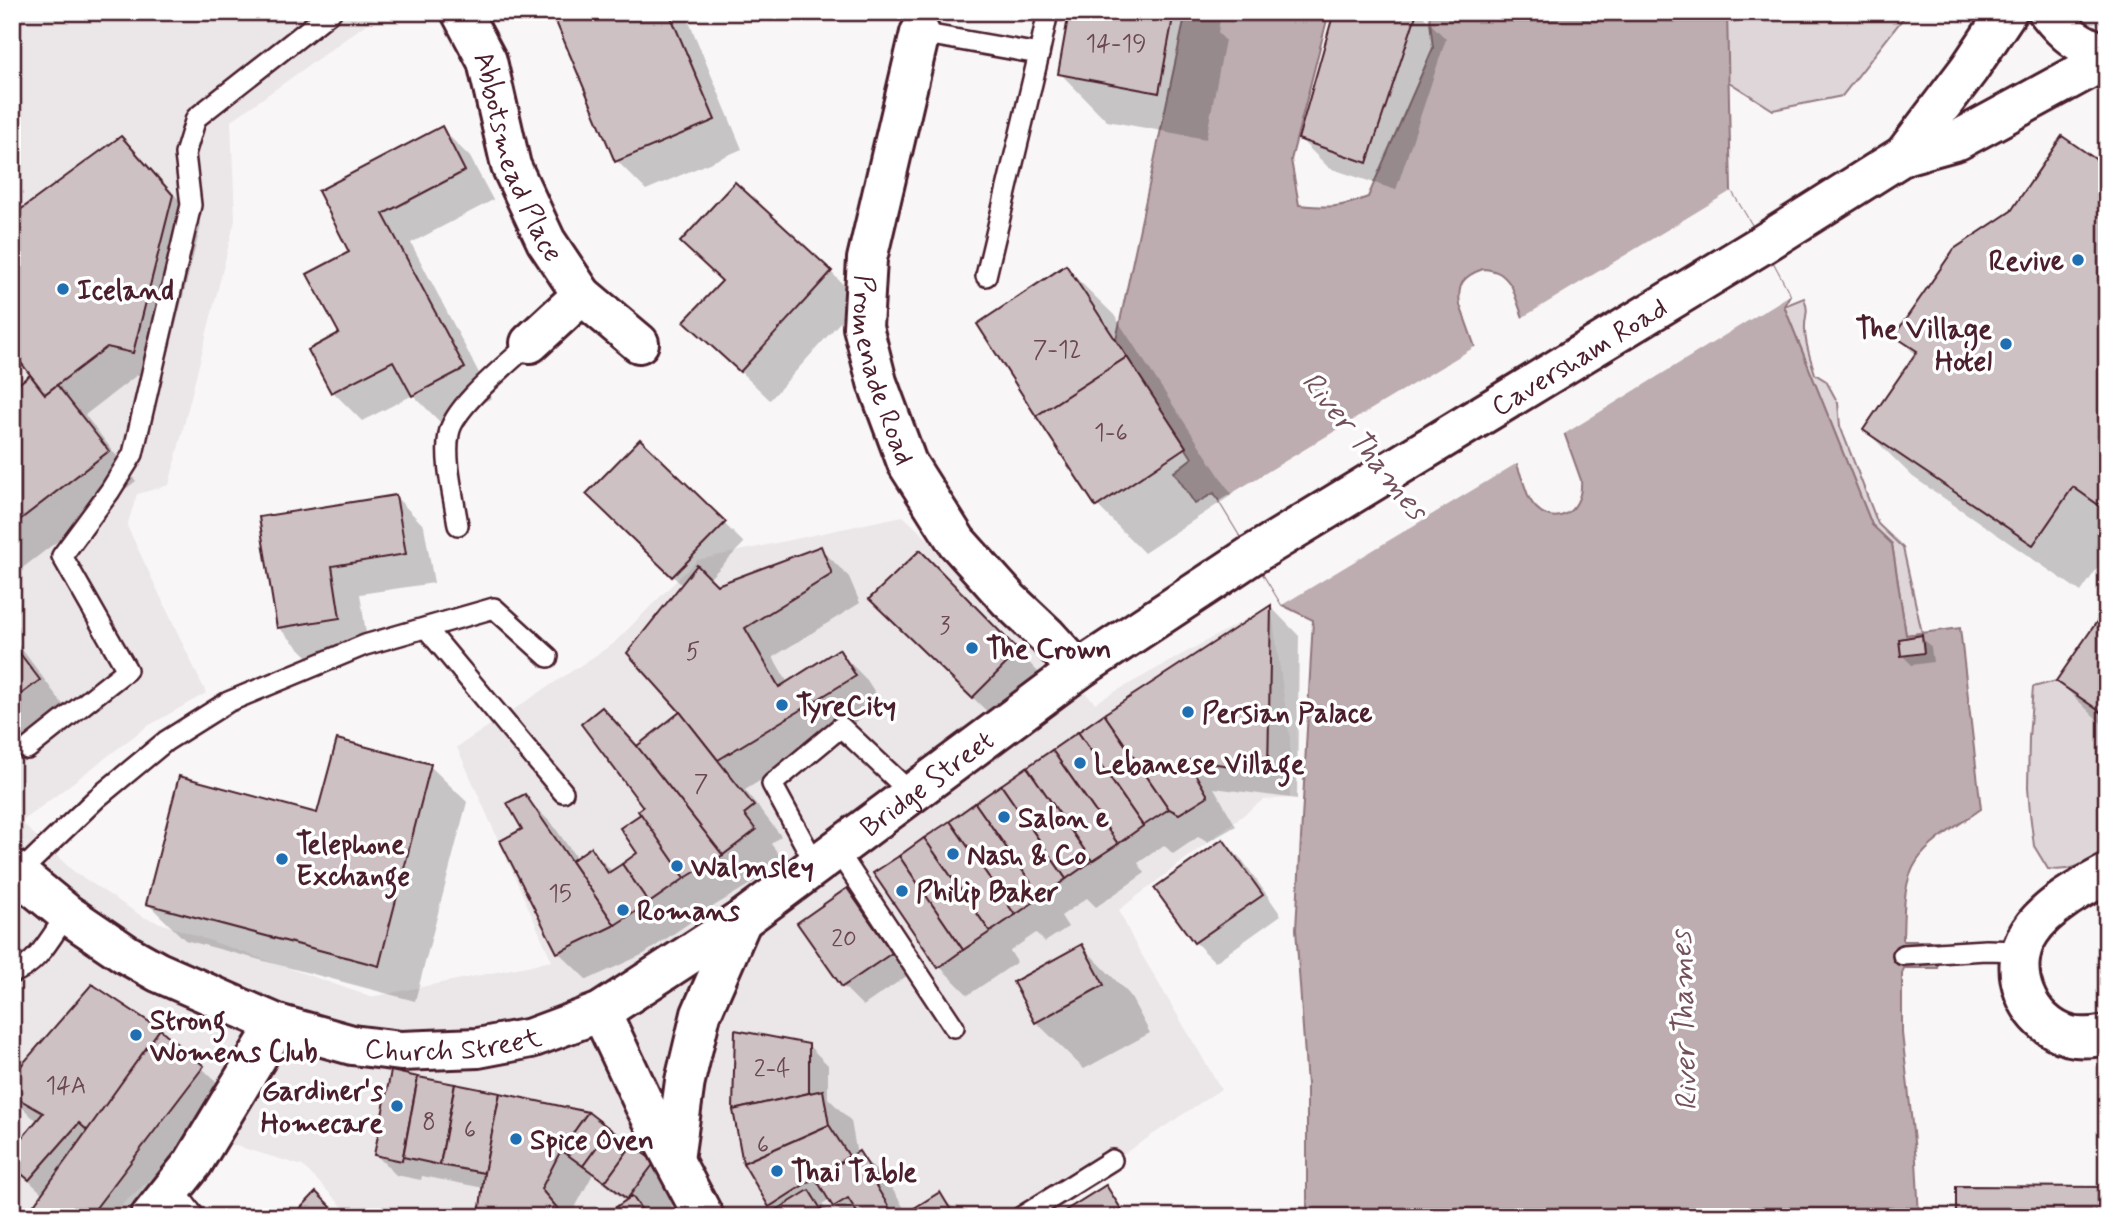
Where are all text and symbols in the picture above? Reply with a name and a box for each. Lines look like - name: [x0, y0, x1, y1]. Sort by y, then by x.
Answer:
- house number: 14-19: [1085, 29, 1147, 60]
- street label: Abbotsmead Place: [464, 45, 571, 270]
- place label: Revive: [1989, 244, 2064, 281]
- marker: Revive: [2070, 252, 2086, 268]
- place label: Iceland: [77, 273, 174, 310]
- street label: Promenade Road: [841, 274, 922, 471]
- marker: Iceland: [55, 281, 71, 297]
- street label: Caversham Road: [1485, 291, 1675, 426]
- place label: The Village Hotel: [1855, 312, 1992, 381]
- house number: 7-12: [1033, 335, 1081, 366]
- marker: The Village Hotel: [1998, 336, 2014, 352]
- water label: River Thames: [1292, 364, 1437, 530]
- house number: 1-6: [1094, 418, 1128, 449]
- house number: 3: [940, 611, 951, 642]
- place label: The Crown: [986, 632, 1111, 669]
- house number: 5: [686, 637, 700, 668]
- marker: The Crown: [964, 640, 980, 656]
- place label: TyreCity: [796, 689, 896, 726]
- place label: Persian Palace: [1202, 696, 1372, 733]
- marker: TyreCity: [774, 697, 790, 713]
- marker: Persian Palace: [1180, 704, 1196, 720]
- street label: Bridge Street: [853, 723, 1002, 847]
- place label: Lebanese Village: [1094, 747, 1305, 787]
- marker: Lebanese Village: [1072, 755, 1088, 771]
- house number: 7: [694, 769, 708, 800]
- place label: Salon e: [1018, 801, 1109, 838]
- marker: Salon e: [996, 809, 1012, 825]
- place label: Telephone Exchange: [296, 827, 410, 899]
- place label: Nash & Co: [967, 838, 1087, 875]
- marker: Nash & Co: [945, 846, 961, 862]
- place label: Walmsley: [691, 850, 814, 887]
- marker: Telephone Exchange: [274, 851, 290, 867]
- marker: Walmsley: [669, 858, 685, 874]
- place label: Philip Baker: [916, 875, 1059, 912]
- house number: 15: [548, 879, 572, 910]
- marker: Philip Baker: [894, 883, 910, 899]
- place label: Romans: [637, 894, 740, 931]
- marker: Romans: [615, 902, 631, 918]
- house number: 20: [831, 924, 857, 955]
- water label: River Thames: [1662, 928, 1707, 1112]
- place label: Strong Womens Club: [150, 1003, 318, 1072]
- street label: Church Street: [362, 1020, 547, 1072]
- marker: Strong Womens Club: [128, 1027, 144, 1043]
- house number: 2-4: [754, 1054, 790, 1085]
- house number: 14A: [46, 1071, 87, 1102]
- place label: Gardiner's Homecare: [261, 1074, 384, 1143]
- marker: Gardiner's Homecare: [389, 1098, 405, 1114]
- house number: 8: [422, 1107, 436, 1138]
- house number: 6: [464, 1115, 476, 1146]
- place label: Spice Oven: [530, 1123, 654, 1160]
- house number: 6: [757, 1130, 769, 1161]
- marker: Spice Oven: [508, 1131, 524, 1147]
- place label: Thai Table: [791, 1155, 917, 1192]
- marker: Thai Table: [769, 1163, 785, 1179]

